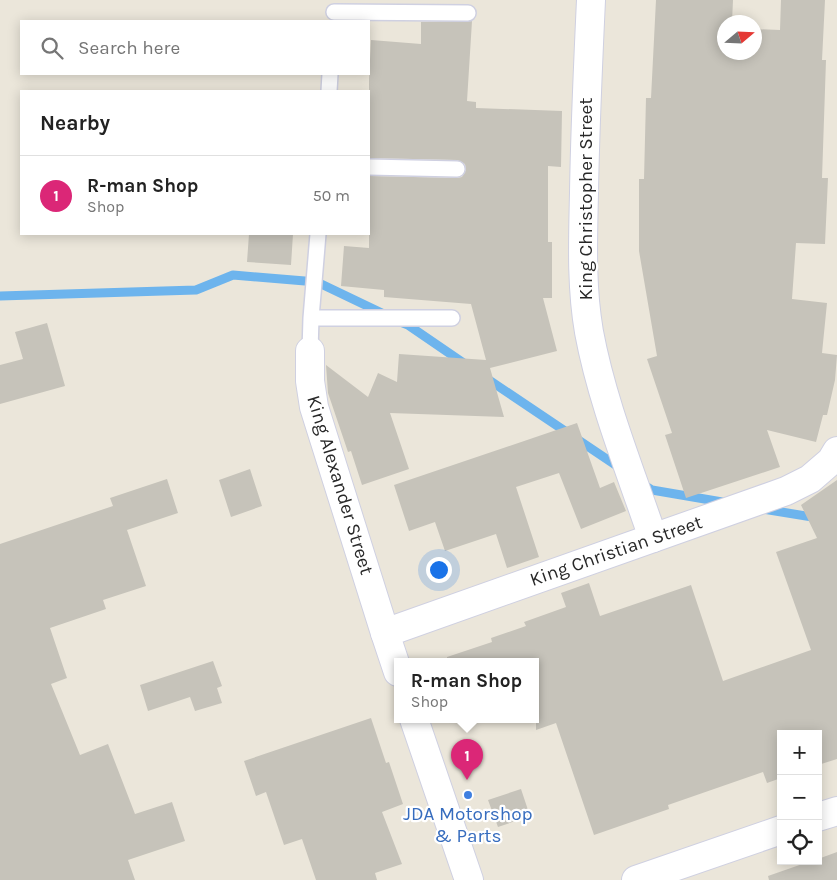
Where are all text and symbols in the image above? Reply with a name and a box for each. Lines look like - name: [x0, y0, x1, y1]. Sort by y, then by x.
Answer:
- north arrow: [717, 15, 762, 60]
- search box: [20, 20, 370, 75]
- icon: search: [38, 34, 66, 62]
- text: Search here: [78, 37, 180, 59]
- street label: King Christopher Street: [575, 98, 597, 300]
- text: Nearby: [40, 111, 110, 135]
- text: R-man Shop: [87, 175, 198, 197]
- text: 1: [53, 186, 59, 205]
- text: 50 m: [313, 186, 350, 205]
- text: Shop: [87, 197, 124, 216]
- street label: King Alexander Street: [302, 393, 378, 577]
- street label: King Christian Street: [527, 511, 705, 591]
- your location: [426, 557, 452, 583]
- popup: [394, 658, 539, 723]
- text: R-man Shop: [411, 670, 522, 692]
- text: Shop: [411, 692, 448, 711]
- map controls: [777, 730, 822, 865]
- button: +: [777, 730, 822, 775]
- pin: 1: [451, 739, 483, 780]
- button: −: [777, 775, 822, 820]
- marker: JDA Motorshop & Parts: [462, 789, 474, 801]
- place label: JDA Motorshop & Parts: [403, 803, 533, 847]
- button: locate: [777, 820, 822, 865]

